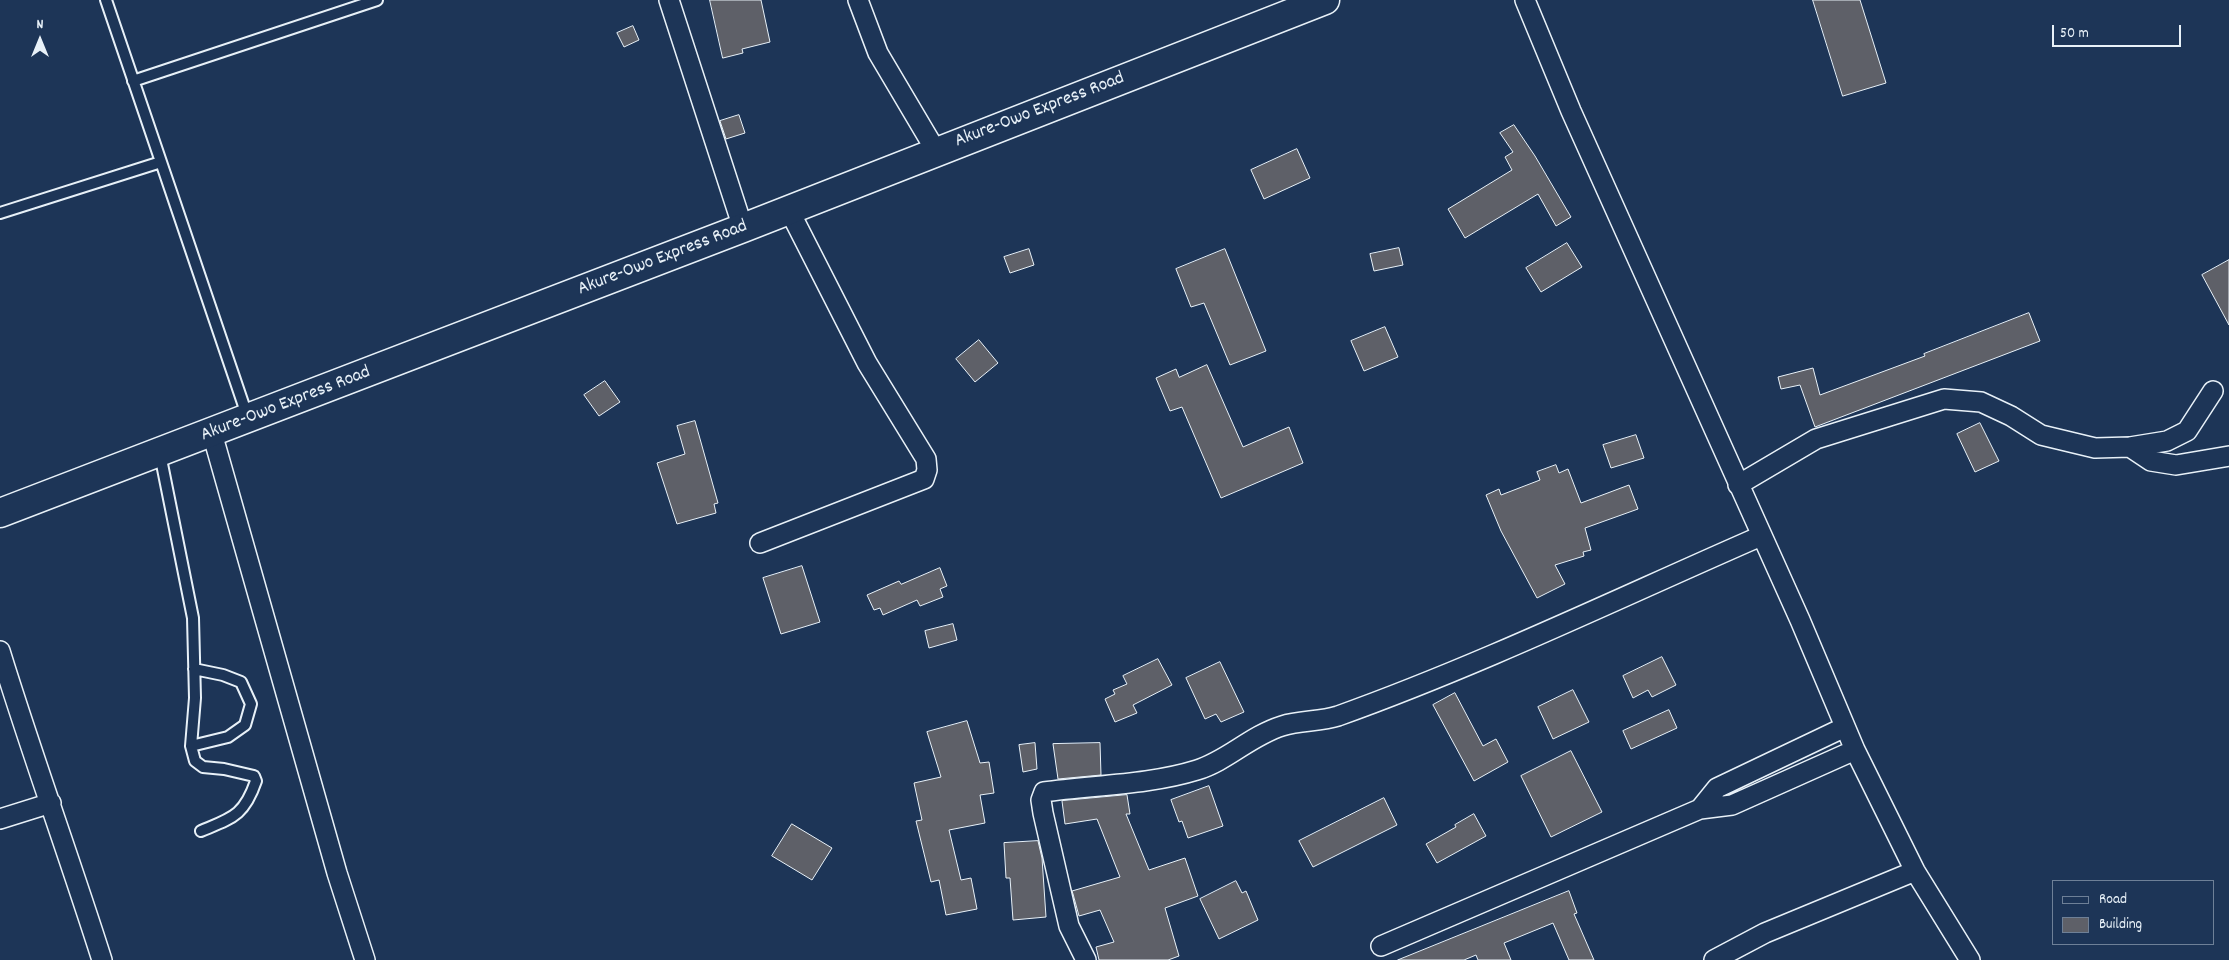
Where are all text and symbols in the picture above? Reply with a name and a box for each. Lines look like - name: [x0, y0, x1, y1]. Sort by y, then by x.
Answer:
- north arrow: [15, 15, 65, 65]
- text: N: [37, 15, 43, 35]
- scale bar: [2054, 15, 2183, 47]
- text: 50 m: [2060, 23, 2089, 45]
- street label: Akure-Owo Express Road: [952, 68, 1128, 154]
- street label: Akure-Owo Express Road: [575, 216, 751, 302]
- street label: Akure-Owo Express Road: [198, 362, 374, 448]
- legend: [2052, 880, 2214, 945]
- text: Road: [2099, 889, 2127, 911]
- text: Building: [2099, 914, 2142, 936]

